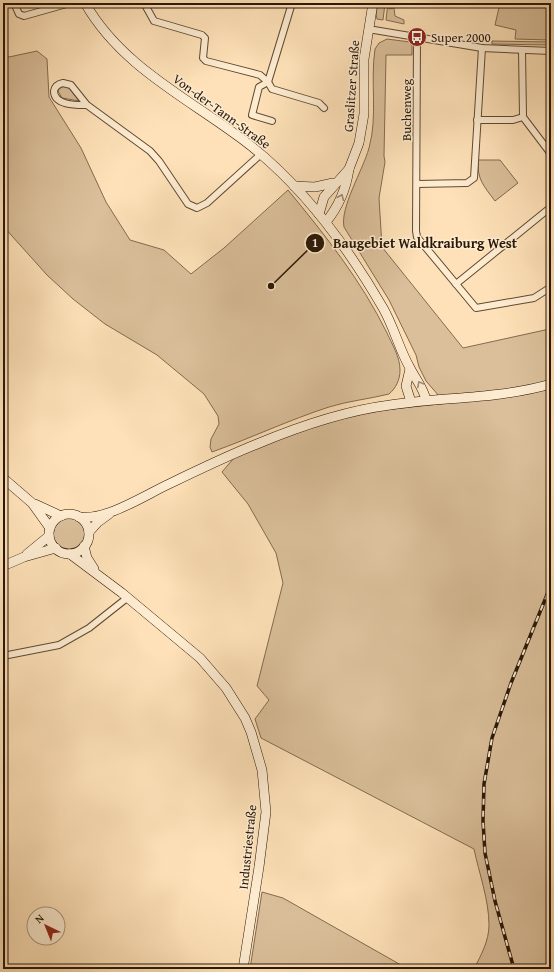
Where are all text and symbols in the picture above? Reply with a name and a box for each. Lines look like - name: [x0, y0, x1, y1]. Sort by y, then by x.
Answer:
- bus stop icon: Super 2000: [406, 26, 428, 48]
- place label: Super 2000: [431, 28, 491, 47]
- street label: Graslitzer Straße: [339, 39, 364, 133]
- street label: Von-der-Tann-Straße: [169, 69, 275, 153]
- street label: Buchenweg: [397, 78, 416, 141]
- one-way arrow: [337, 194, 345, 201]
- callout: Baugebiet Waldkraiburg West: [305, 230, 525, 256]
- text: Baugebiet Waldkraiburg West: [333, 233, 518, 253]
- text: 1: [312, 234, 318, 251]
- one-way arrow: [418, 381, 425, 388]
- street label: Industriestraße: [234, 804, 261, 890]
- north arrow: [26, 906, 66, 946]
- text: N: [31, 910, 48, 927]

